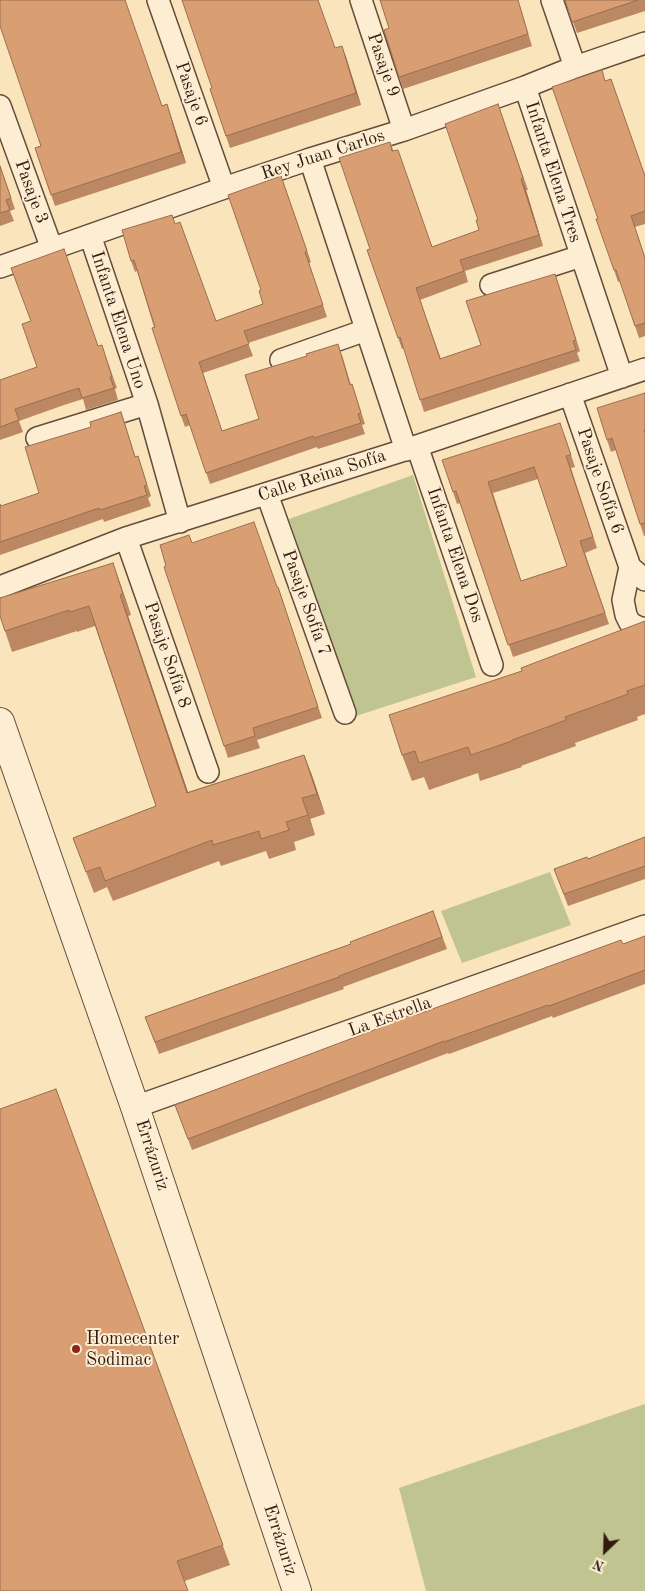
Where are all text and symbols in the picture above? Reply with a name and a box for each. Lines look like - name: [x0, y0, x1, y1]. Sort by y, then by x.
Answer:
- street label: Pasaje 9: [362, 30, 404, 100]
- street label: Pasaje 6: [170, 59, 212, 129]
- street label: Infanta Elena Tres: [520, 99, 586, 245]
- street label: Rey Juan Carlos: [258, 125, 388, 185]
- street label: Pasaje 3: [9, 157, 53, 227]
- street label: Infanta Elena Uno: [86, 248, 150, 392]
- street label: Pasaje Sofía 6: [572, 425, 628, 537]
- street label: Calle Reina Sofía: [255, 445, 389, 507]
- street label: Infanta Elena Dos: [422, 485, 488, 625]
- street label: Pasaje Sofía 7: [277, 547, 335, 659]
- street label: Pasaje Sofía 8: [139, 599, 195, 711]
- street label: La Estrella: [346, 992, 434, 1042]
- street label: Errázuriz: [130, 1117, 174, 1193]
- place label: Homecenter Sodimac: [86, 1328, 179, 1370]
- marker: Homecenter Sodimac: [70, 1343, 82, 1355]
- street label: Errázuriz: [258, 1502, 302, 1578]
- north arrow: [580, 1526, 630, 1576]
- text: N: [591, 1556, 607, 1573]

